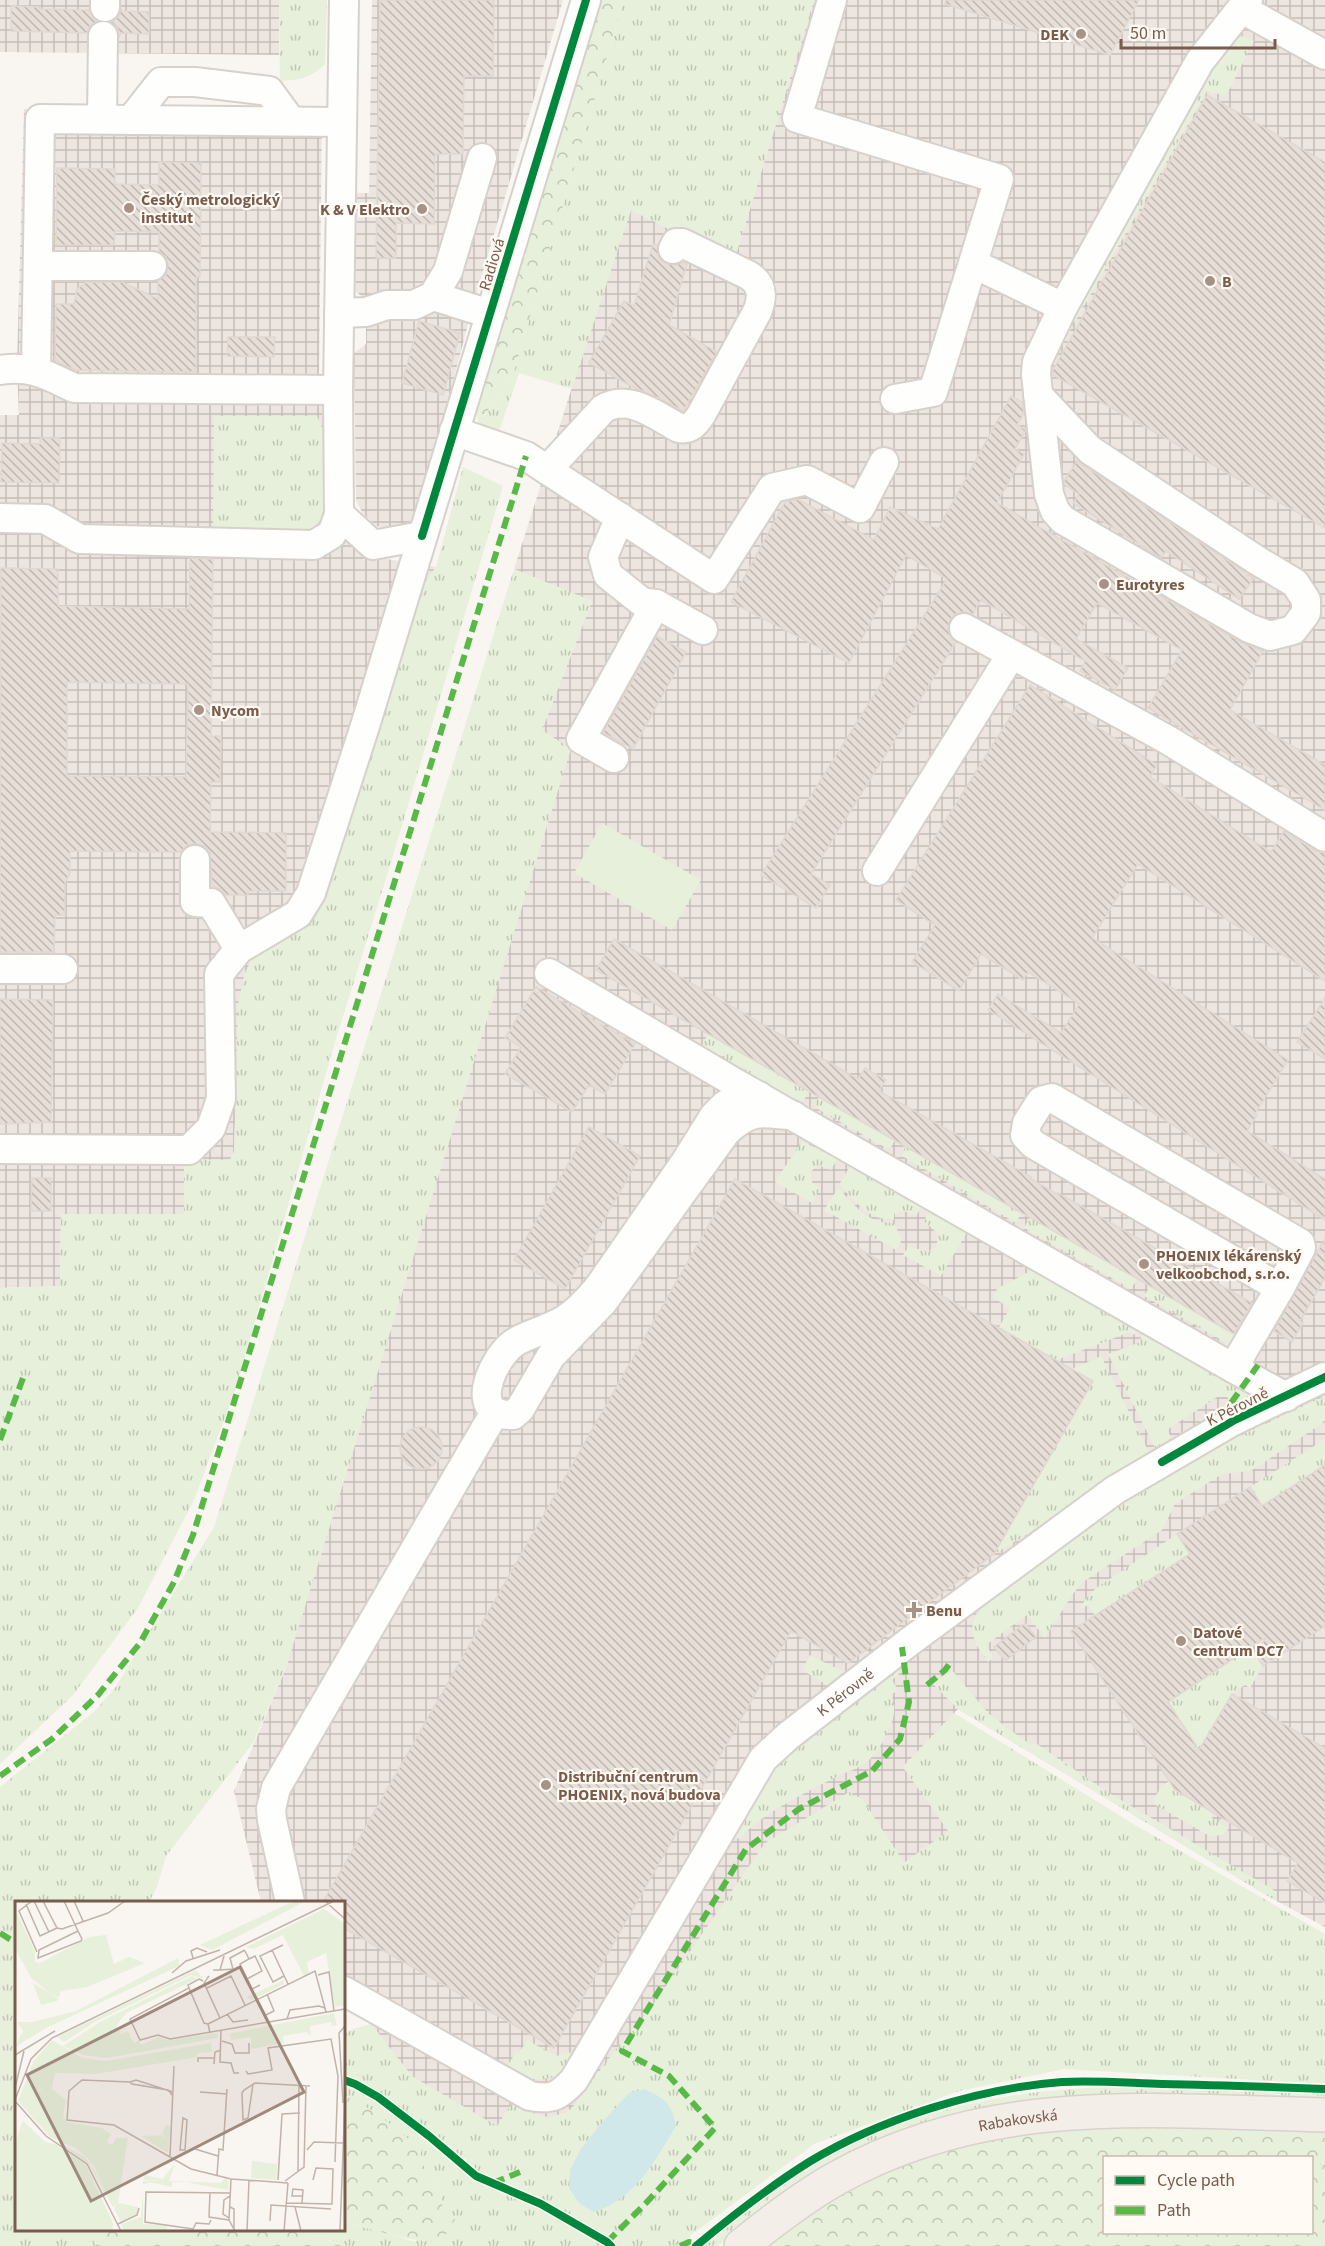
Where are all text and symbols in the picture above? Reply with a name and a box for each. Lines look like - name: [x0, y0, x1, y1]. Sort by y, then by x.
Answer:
- scale bar: [1121, 12, 1276, 50]
- text: 50 m: [1130, 21, 1166, 46]
- place label: DEK: [1040, 24, 1069, 46]
- marker: DEK: [1074, 27, 1088, 41]
- place label: Český metrologický institut: [141, 189, 281, 229]
- place label: K & V Elektro: [320, 199, 410, 221]
- marker: Český metrologický institut: [122, 201, 136, 215]
- marker: K & V Elektro: [415, 202, 429, 216]
- street label: Radiová: [474, 235, 510, 293]
- place label: B: [1222, 271, 1232, 293]
- marker: B: [1203, 274, 1217, 288]
- place label: Eurotyres: [1116, 574, 1185, 596]
- marker: Eurotyres: [1097, 577, 1111, 591]
- place label: Nycom: [211, 700, 259, 722]
- marker: Nycom: [192, 703, 206, 717]
- place label: PHOENIX lékárenský velkoobchod, s.r.o.: [1156, 1245, 1302, 1285]
- marker: PHOENIX lékárenský velkoobchod, s.r.o.: [1137, 1257, 1151, 1271]
- street label: K Pérovně: [1203, 1382, 1272, 1432]
- place label: Benu: [926, 1600, 962, 1622]
- marker: Benu: [907, 1603, 921, 1617]
- place label: Datové centrum DC7: [1193, 1622, 1284, 1662]
- marker: Datové centrum DC7: [1174, 1634, 1188, 1648]
- street label: K Pérovně: [812, 1663, 879, 1722]
- place label: Distribuční centrum PHOENIX, nová budova: [558, 1766, 721, 1806]
- marker: Distribuční centrum PHOENIX, nová budova: [539, 1778, 553, 1792]
- inset map: [15, 1901, 345, 2231]
- street label: Rabakovská: [976, 2104, 1059, 2137]
- legend: [1103, 2156, 1313, 2234]
- text: Cycle path: [1157, 2168, 1235, 2193]
- text: Path: [1157, 2198, 1191, 2223]

